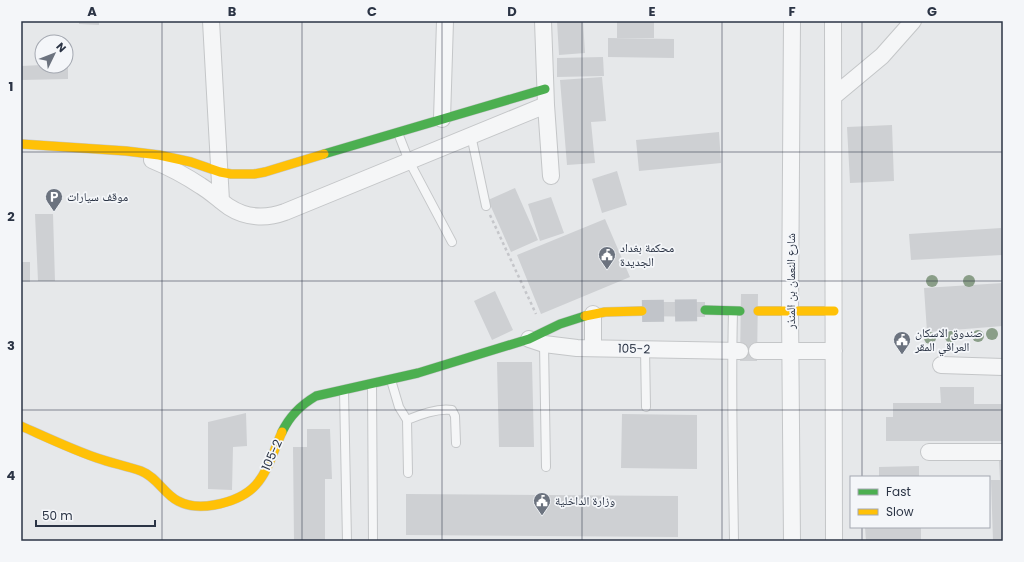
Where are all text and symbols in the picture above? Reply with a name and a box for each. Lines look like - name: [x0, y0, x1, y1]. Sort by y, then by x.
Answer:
- text: A: [87, 2, 97, 21]
- text: B: [228, 2, 237, 21]
- text: C: [367, 2, 377, 21]
- text: D: [507, 2, 517, 21]
- text: E: [648, 2, 656, 21]
- text: F: [788, 2, 796, 21]
- text: G: [927, 2, 937, 21]
- north arrow: [34, 34, 74, 74]
- text: N: [53, 39, 70, 56]
- text: 1: [9, 77, 13, 96]
- parking icon: موقف سيارات: [44, 187, 64, 212]
- place label: موقف سيارات: [67, 188, 128, 205]
- text: 2: [7, 207, 15, 226]
- street label: شارع النعمان بن المنذر: [782, 233, 799, 330]
- place label: محكمة بغداد الجديدة: [620, 239, 674, 270]
- public building icon: محكمة بغداد الجديدة: [597, 245, 617, 270]
- place label: صندوق الاسكان العراقي المقر: [914, 324, 983, 357]
- public building icon: صندوق الاسكان العراقي المقر: [892, 330, 912, 355]
- text: 3: [7, 336, 15, 355]
- street label: 105-2: [618, 339, 651, 358]
- street label: 105-2: [257, 436, 286, 473]
- text: 4: [7, 466, 16, 485]
- legend: [850, 476, 990, 528]
- text: Fast: [886, 483, 911, 500]
- public building icon: وزارة الداخلية: [532, 491, 552, 516]
- place label: وزارة الداخلية: [555, 492, 615, 509]
- scale bar: [36, 502, 155, 528]
- text: Slow: [886, 503, 914, 520]
- text: 50 m: [42, 507, 73, 524]

